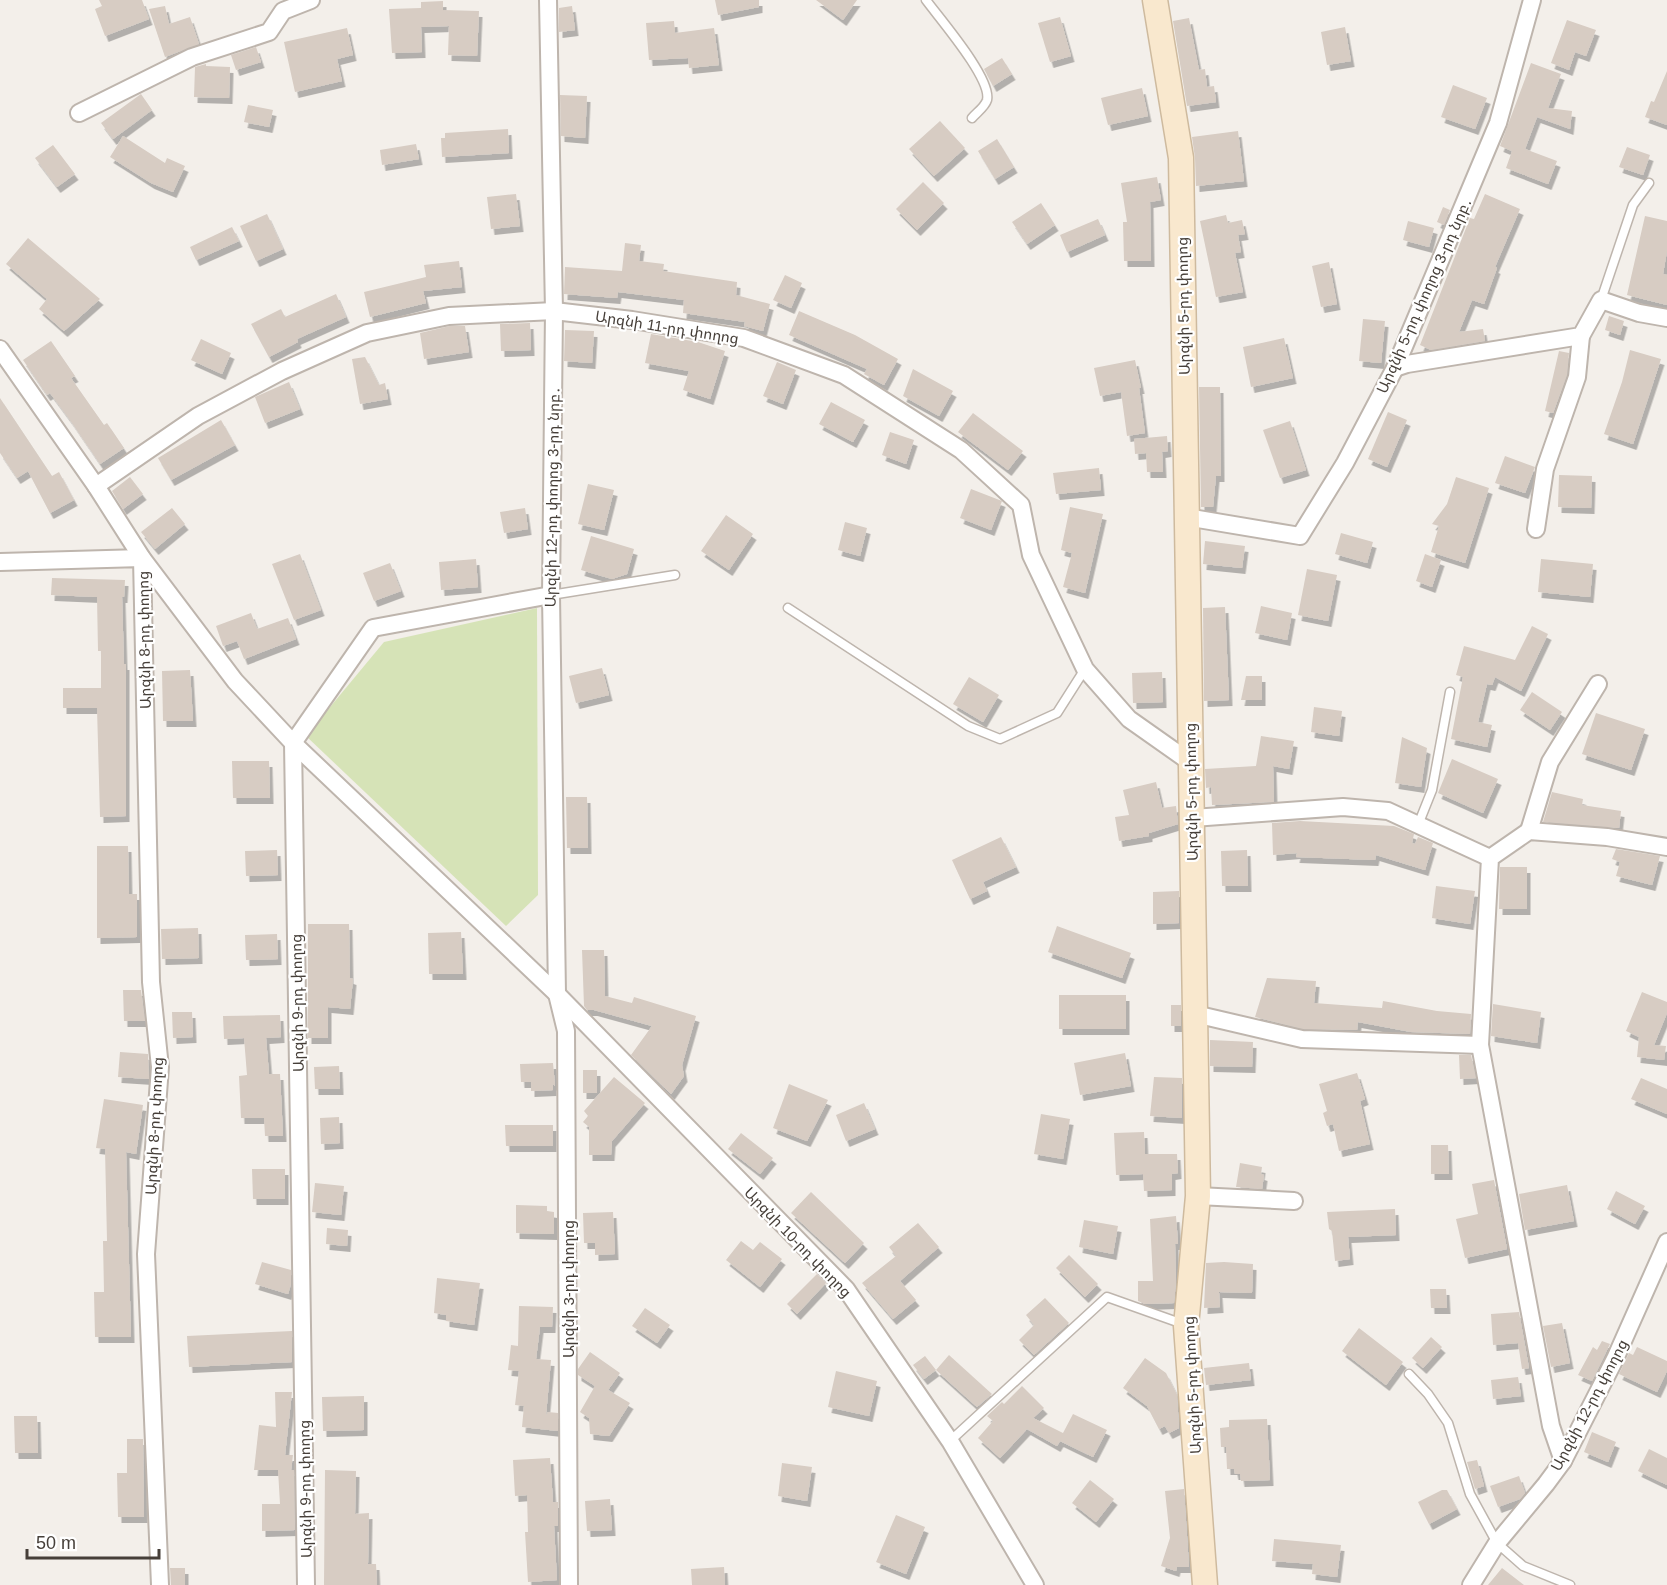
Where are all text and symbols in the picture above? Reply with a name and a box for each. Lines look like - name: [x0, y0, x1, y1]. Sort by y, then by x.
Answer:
- street label: Արզնի 5-րդ փողոց 3-րդ նրբ․: [1373, 194, 1476, 396]
- street label: Արզնի 5-րդ փողոց: [1173, 237, 1194, 375]
- street label: Արզնի 11-րդ փողոց: [594, 307, 740, 348]
- street label: Արզնի 12-րդ փողոց 3-րդ նրբ․: [542, 386, 563, 608]
- street label: Արզնի 8-րդ փողոց: [134, 571, 155, 709]
- street label: Արզնի 5-րդ փողոց: [1181, 723, 1202, 861]
- street label: Արզնի 9-րդ փողոց: [287, 934, 308, 1072]
- street label: Արզնի 8-րդ փողոց: [142, 1057, 167, 1195]
- street label: Արզնի 10-րդ փողոց: [740, 1183, 855, 1301]
- street label: Արզնի 3-րդ փողոց: [560, 1220, 578, 1358]
- street label: Արզնի 5-րդ փողոց: [1180, 1316, 1205, 1454]
- street label: Արզնի 12-րդ փողոց: [1547, 1336, 1632, 1474]
- street label: Արզնի 9-րդ փողոց: [295, 1420, 316, 1558]
- scale bar: [27, 1522, 159, 1560]
- text: 50 m: [36, 1533, 76, 1553]

